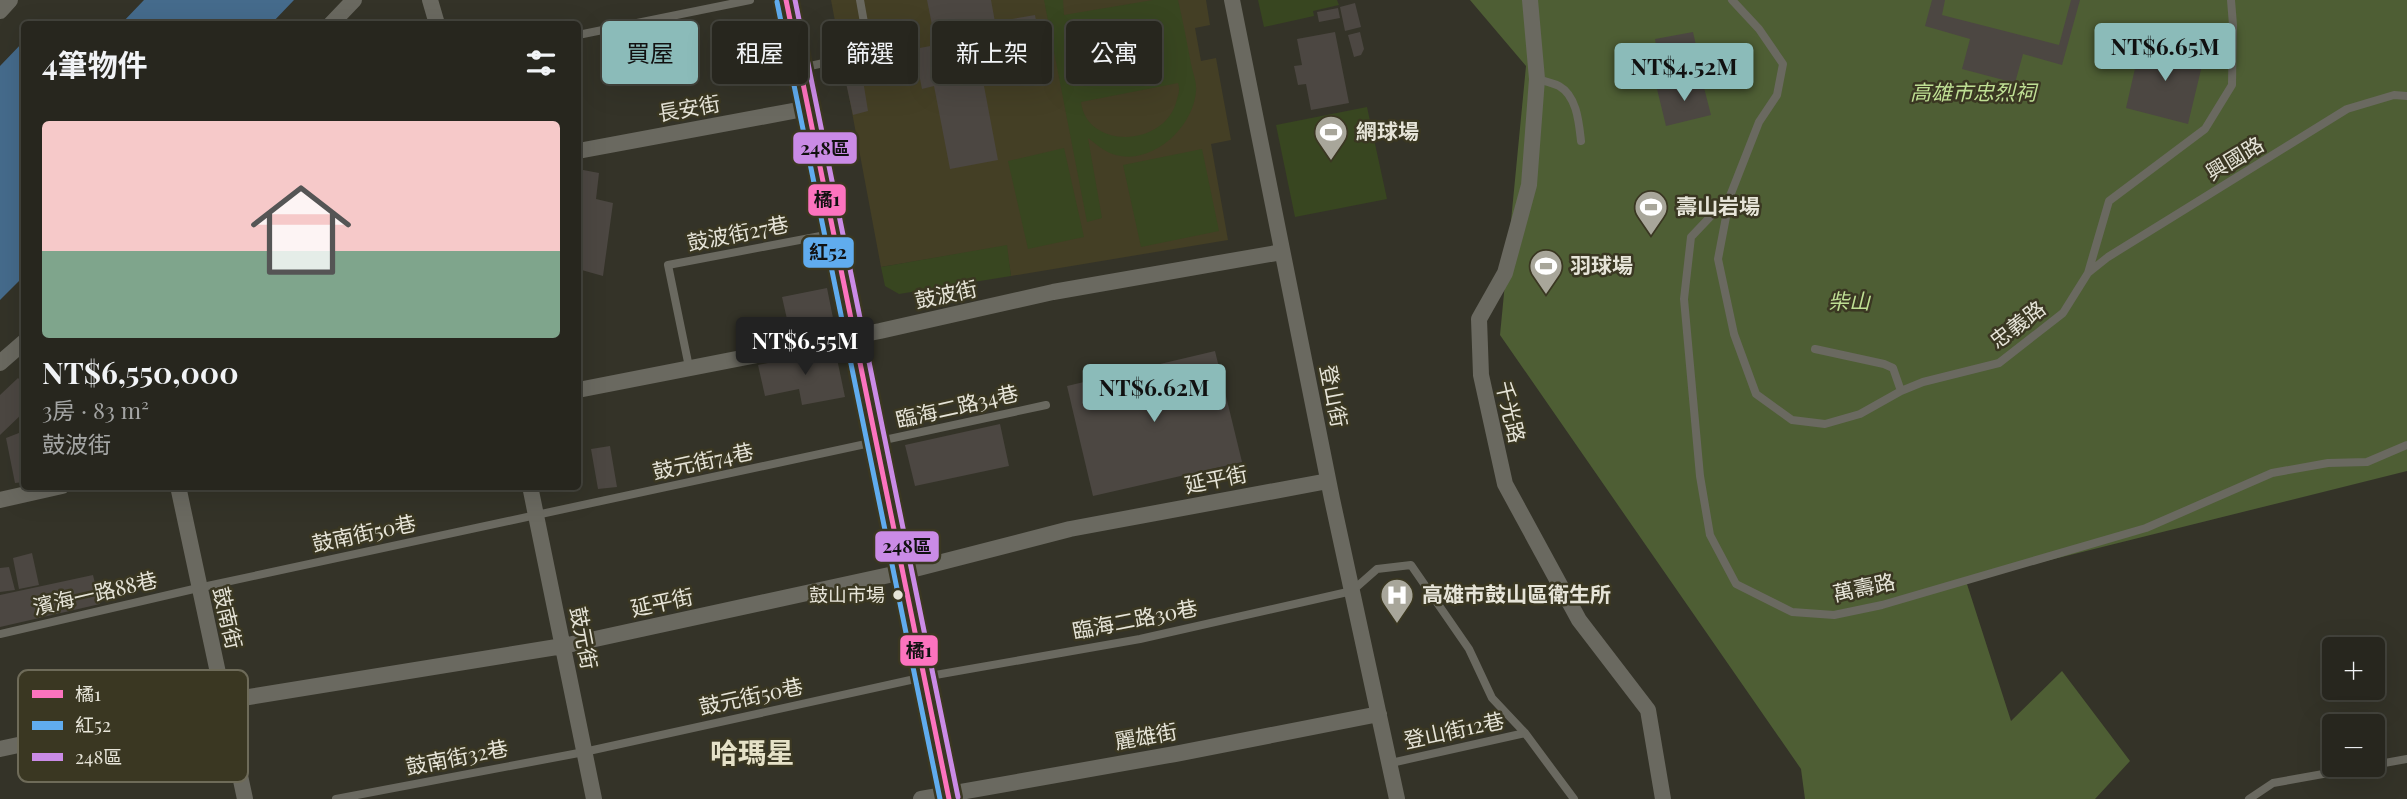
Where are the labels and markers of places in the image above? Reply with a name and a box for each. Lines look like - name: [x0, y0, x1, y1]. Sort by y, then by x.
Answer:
- pin: NT$6.65M: [2093, 24, 2237, 83]
- pin: NT$4.52M: [1612, 43, 1756, 103]
- sports icon: 網球場: [1312, 113, 1350, 162]
- place label: 網球場: [1356, 116, 1419, 144]
- sports icon: 壽山岩場: [1632, 188, 1670, 237]
- place label: 壽山岩場: [1676, 191, 1760, 219]
- sports icon: 羽球場: [1527, 247, 1565, 296]
- place label: 羽球場: [1570, 250, 1633, 278]
- pin: NT$6.55M: [733, 318, 877, 377]
- pin: NT$6.62M: [1082, 364, 1226, 424]
- hospital icon: 高雄市鼓山區衛生所: [1378, 576, 1416, 625]
- place label: 高雄市鼓山區衛生所: [1422, 579, 1611, 607]
- place label: 鼓山市場: [809, 581, 885, 607]
- marker: 鼓山市場: [891, 588, 905, 602]

